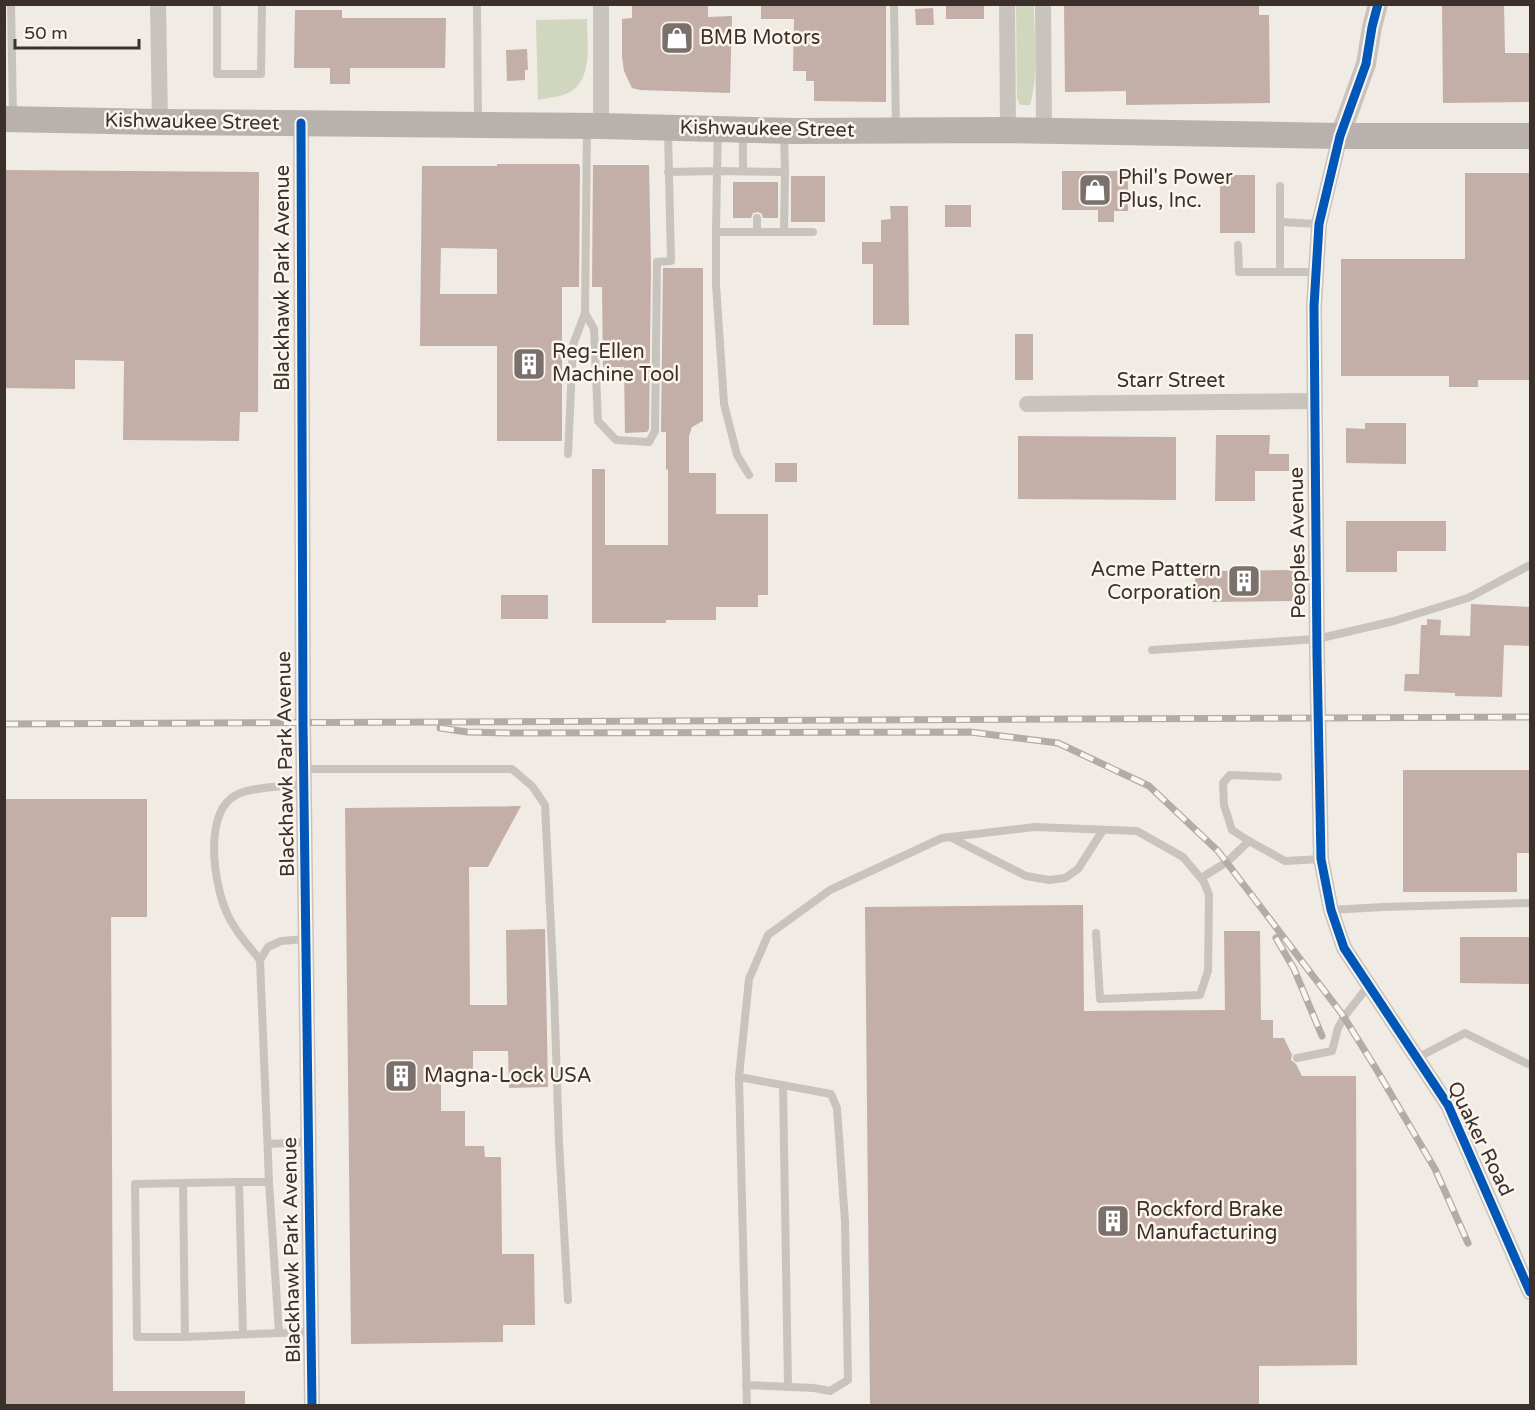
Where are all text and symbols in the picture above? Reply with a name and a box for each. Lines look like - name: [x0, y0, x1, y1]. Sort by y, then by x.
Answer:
- scale bar: [15, 12, 140, 50]
- shop icon: BMB Motors: [659, 20, 695, 56]
- text: 50 m: [24, 22, 68, 44]
- place label: BMB Motors: [700, 26, 820, 50]
- street label: Kishwaukee Street: [104, 108, 280, 136]
- street label: Kishwaukee Street: [679, 115, 855, 143]
- street label: Blackhawk Park Avenue: [271, 165, 295, 391]
- place label: Phil's Power Plus, Inc.: [1118, 166, 1233, 213]
- shop icon: Phil's Power Plus, Inc.: [1077, 172, 1113, 208]
- place label: Reg-Ellen Machine Tool: [552, 340, 679, 387]
- building icon: Reg-Ellen Machine Tool: [511, 346, 547, 382]
- street label: Starr Street: [1117, 369, 1226, 393]
- street label: Peoples Avenue: [1285, 467, 1311, 619]
- place label: Acme Pattern Corporation: [1091, 558, 1221, 605]
- building icon: Acme Pattern Corporation: [1226, 563, 1262, 599]
- street label: Blackhawk Park Avenue: [272, 651, 300, 877]
- building icon: Magna-Lock USA: [383, 1058, 419, 1094]
- place label: Magna-Lock USA: [424, 1064, 592, 1088]
- street label: Quaker Road: [1442, 1078, 1518, 1200]
- street label: Blackhawk Park Avenue: [278, 1137, 306, 1363]
- place label: Rockford Brake Manufacturing: [1136, 1198, 1283, 1245]
- building icon: Rockford Brake Manufacturing: [1095, 1203, 1131, 1239]

